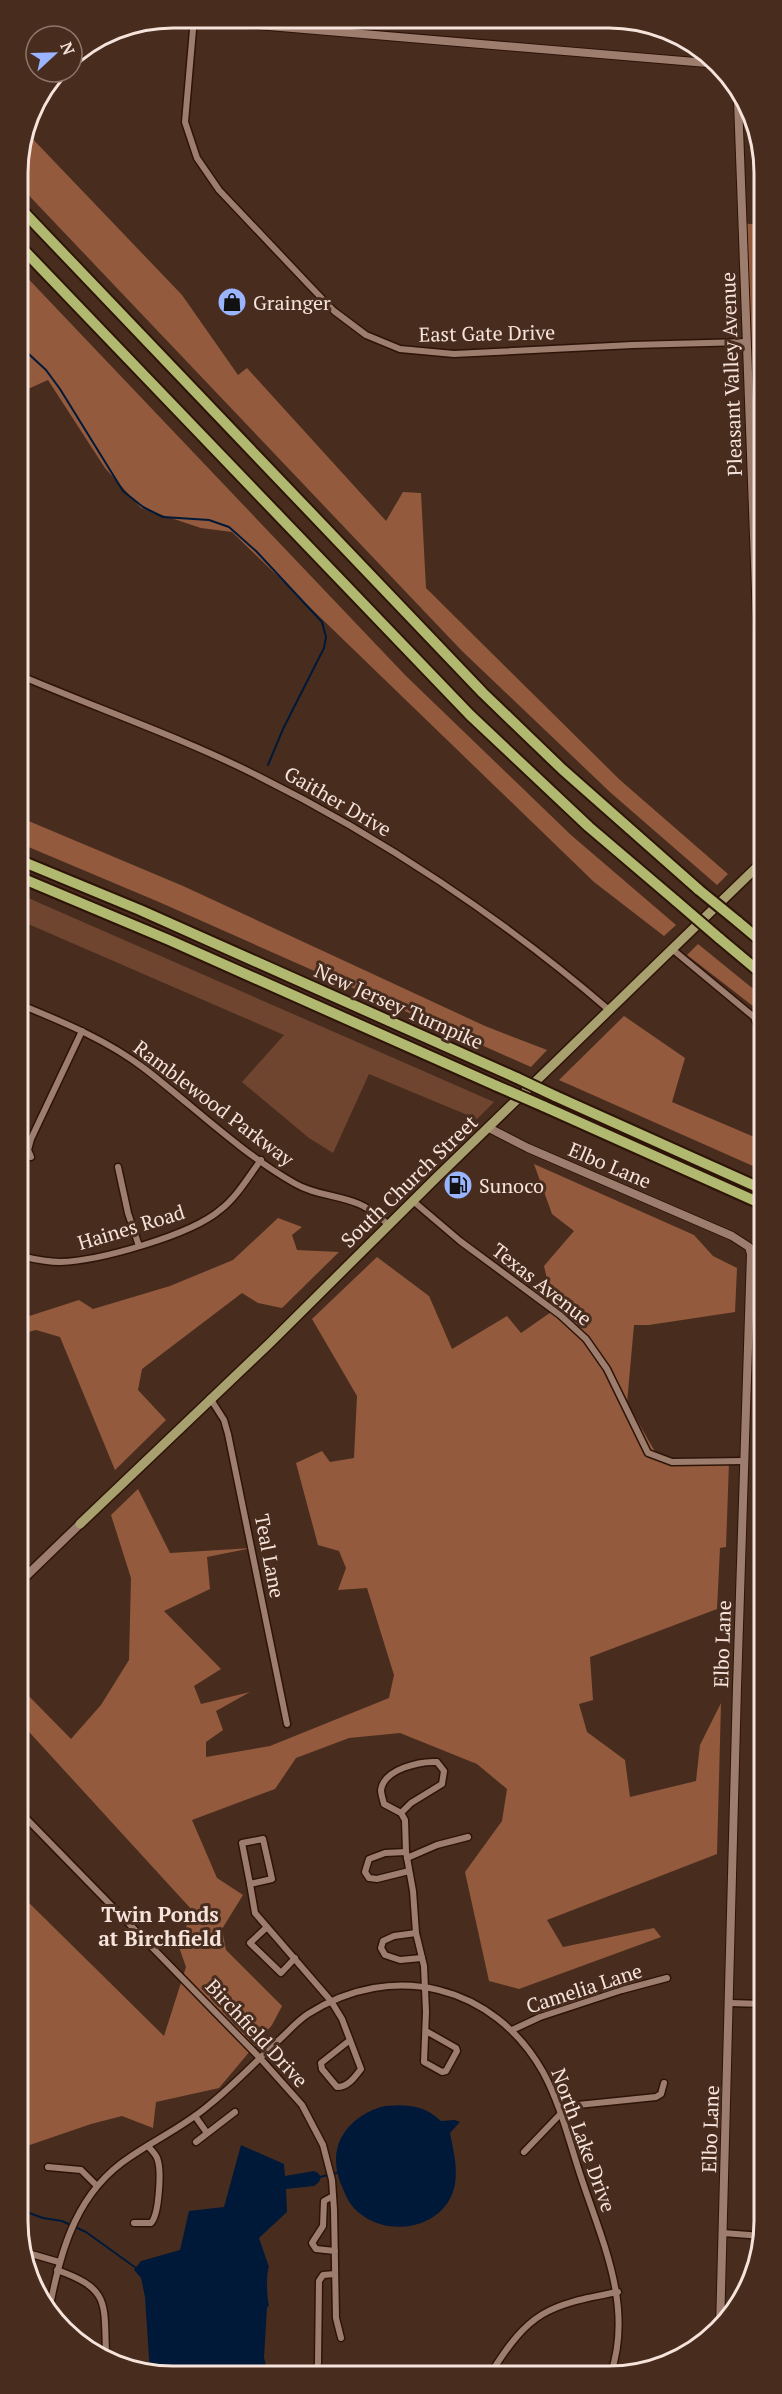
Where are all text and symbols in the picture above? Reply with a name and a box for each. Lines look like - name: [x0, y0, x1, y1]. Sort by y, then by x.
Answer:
- north arrow: [24, 24, 84, 84]
- text: N: [55, 39, 80, 58]
- street label: Pleasant Valley Avenue: [714, 271, 748, 477]
- shop icon: Grainger: [216, 286, 248, 318]
- place label: Grainger: [253, 289, 331, 316]
- street label: East Gate Drive: [418, 318, 556, 348]
- street label: Gaither Drive: [280, 759, 396, 843]
- street label: New Jersey Turnpike: [310, 957, 488, 1055]
- street label: Ramblewood Parkway: [128, 1034, 300, 1173]
- street label: South Church Street: [335, 1108, 484, 1253]
- street label: Elbo Lane: [564, 1135, 656, 1195]
- fuel station icon: Sunoco: [442, 1169, 474, 1201]
- place label: Sunoco: [479, 1172, 544, 1199]
- street label: Haines Road: [74, 1198, 188, 1256]
- street label: Texas Avenue: [486, 1236, 598, 1332]
- street label: Teal Lane: [249, 1512, 291, 1600]
- street label: Elbo Lane: [707, 1600, 737, 1688]
- district label: Twin Ponds at Birchfield: [98, 1900, 222, 1952]
- street label: Camelia Lane: [523, 1957, 645, 2019]
- street label: Birchfield Drive: [200, 1973, 314, 2093]
- street label: North Lake Drive: [545, 2064, 623, 2216]
- street label: Elbo Lane: [695, 2085, 725, 2173]

